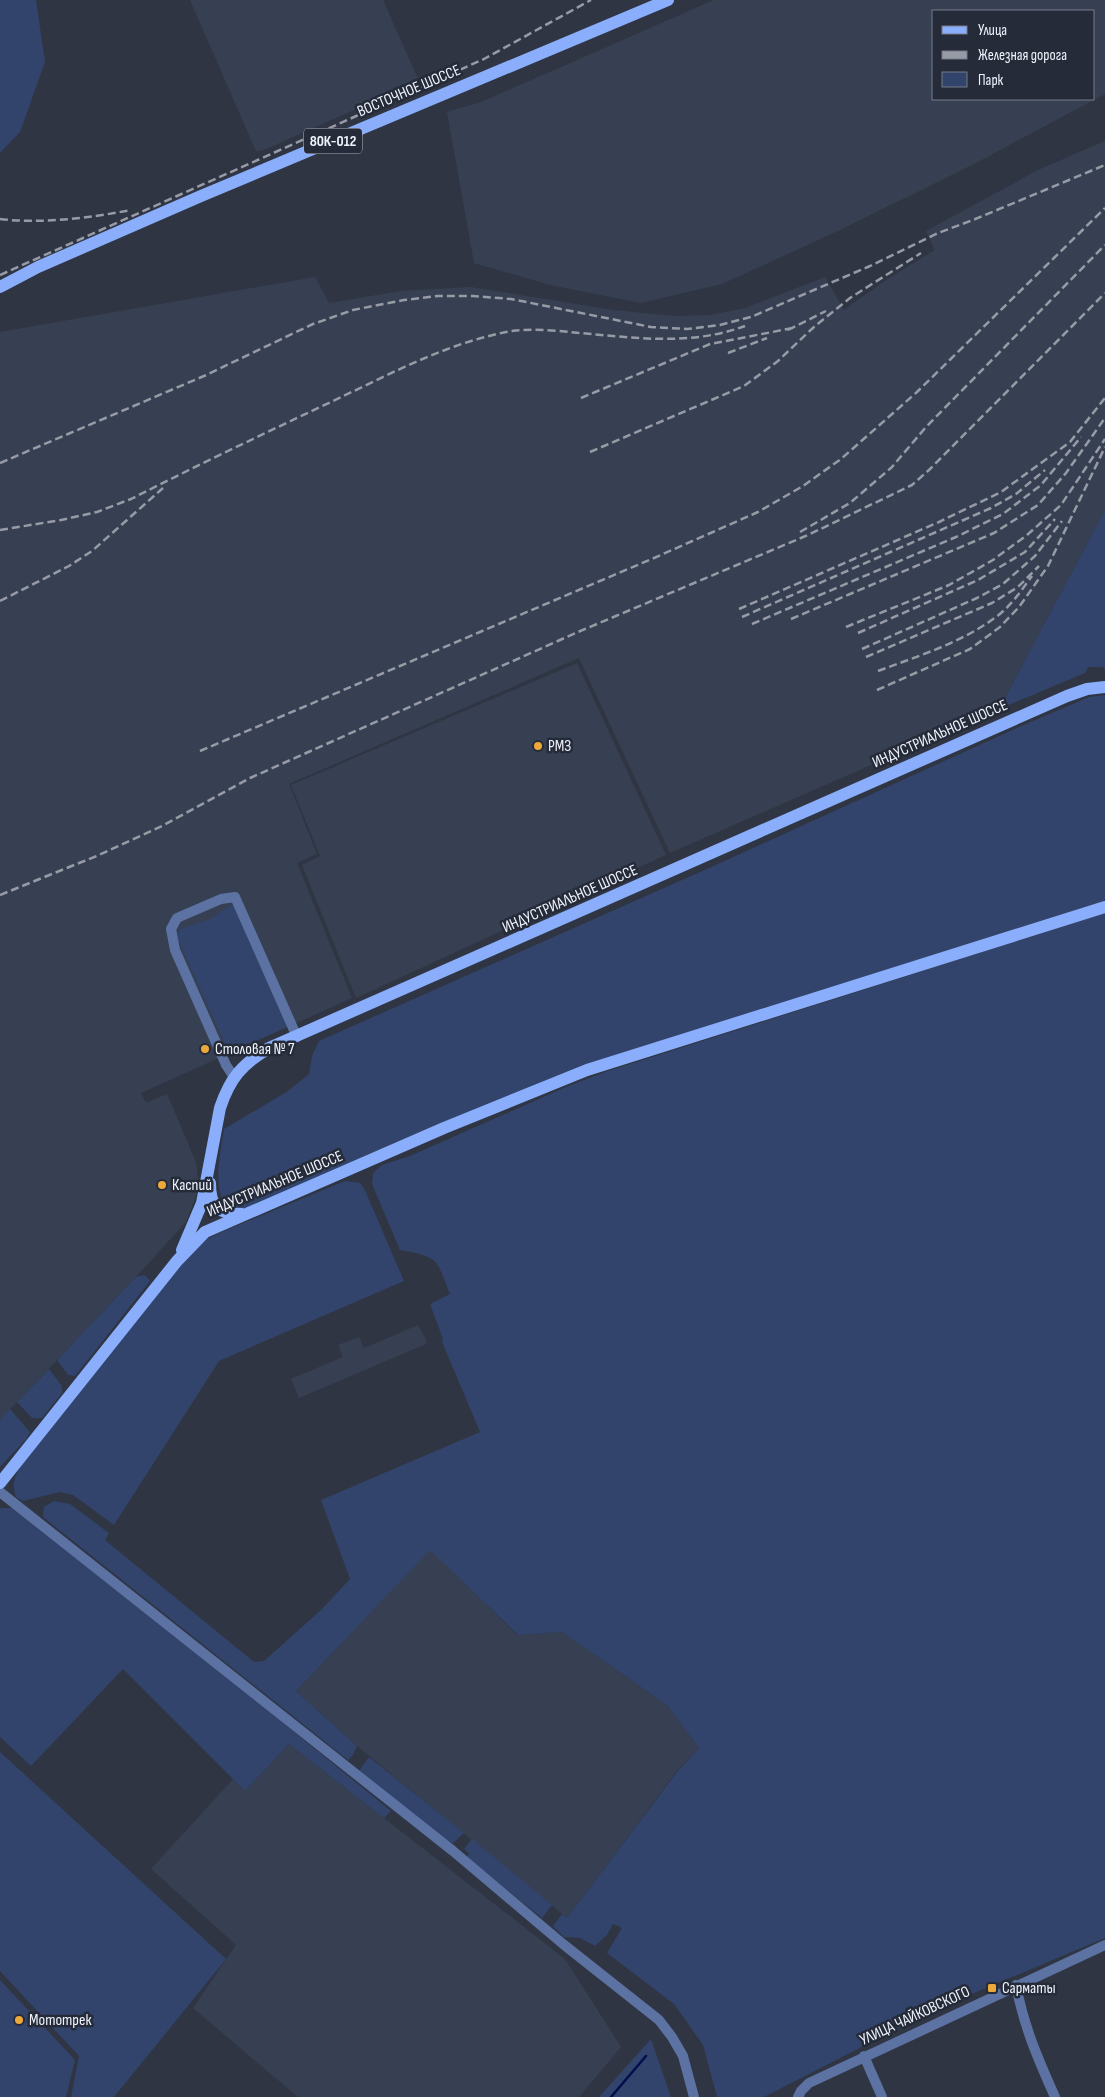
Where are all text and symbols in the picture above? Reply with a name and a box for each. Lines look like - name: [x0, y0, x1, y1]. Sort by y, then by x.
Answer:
- legend: [932, 10, 1095, 100]
- text: Улица: [978, 21, 1007, 40]
- text: Железная дорога: [978, 46, 1067, 65]
- street label: ВОСТОЧНОЕ ШОССЕ: [354, 61, 464, 121]
- text: Парк: [978, 71, 1004, 90]
- road number: 80К-012: [304, 128, 362, 154]
- street label: ИНДУСТРИАЛЬНОЕ ШОССЕ: [870, 696, 1010, 772]
- place label: РМЗ: [548, 737, 571, 756]
- marker: РМЗ: [532, 740, 544, 752]
- street label: ИНДУСТРИАЛЬНОЕ ШОССЕ: [500, 861, 640, 937]
- place label: Столовая № 7: [215, 1040, 295, 1059]
- marker: Столовая № 7: [199, 1043, 211, 1055]
- street label: ИНДУСТРИАЛЬНОЕ ШОССЕ: [204, 1147, 346, 1221]
- place label: Каспий: [172, 1176, 212, 1195]
- marker: Каспий: [156, 1179, 168, 1191]
- place label: Сарматы: [1002, 1979, 1056, 1998]
- street label: УЛИЦА ЧАЙКОВСКОГО: [857, 1982, 973, 2050]
- marker: Сарматы: [986, 1982, 998, 1994]
- place label: Мототрек: [29, 2011, 92, 2030]
- marker: Мототрек: [13, 2014, 25, 2026]

